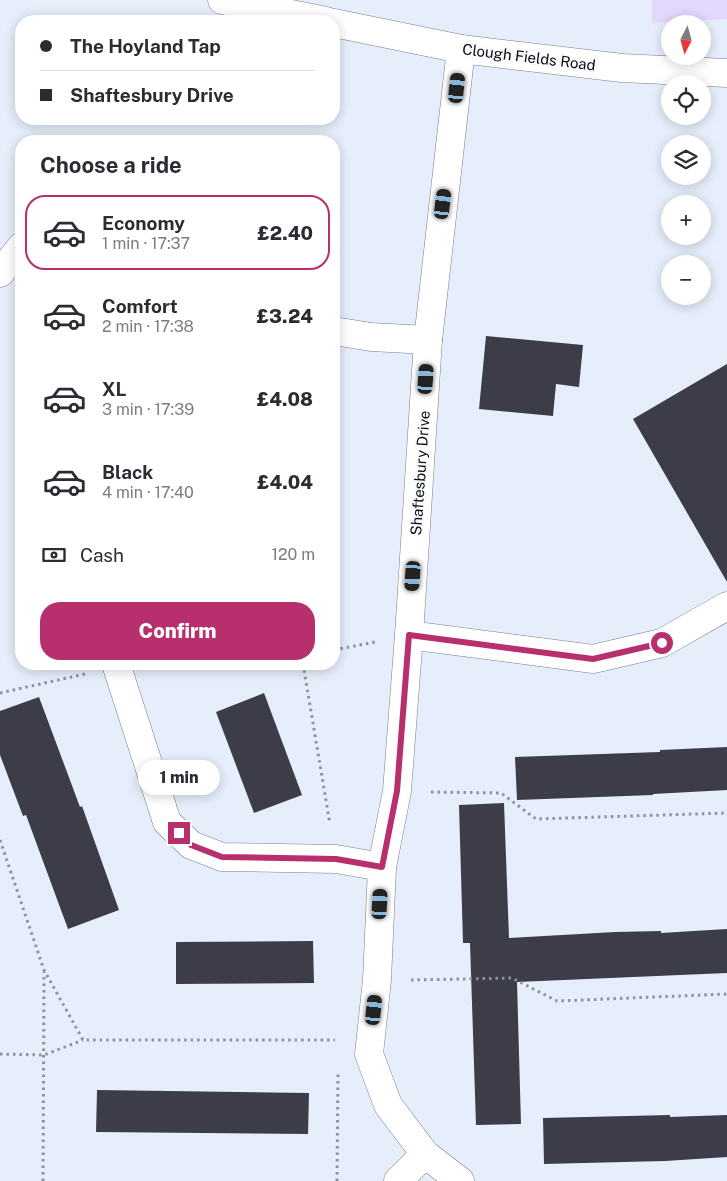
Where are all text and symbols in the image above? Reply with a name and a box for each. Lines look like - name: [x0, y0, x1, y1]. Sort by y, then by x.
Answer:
- north arrow: [661, 15, 711, 65]
- map controls: [661, 15, 711, 305]
- text: The Hoyland Tap: [70, 35, 221, 57]
- street label: Clough Fields Road: [461, 40, 597, 74]
- car: [447, 72, 466, 104]
- button: locate: [661, 75, 711, 125]
- text: Shaftesbury Drive: [70, 84, 234, 106]
- button: layers: [661, 135, 711, 185]
- text: Choose a ride: [40, 152, 182, 178]
- car: [433, 188, 452, 220]
- button: +: [661, 195, 711, 245]
- icon: car: [42, 210, 87, 255]
- text: Economy: [102, 212, 185, 234]
- text: £2.40: [257, 222, 313, 244]
- text: 1 min · 17:37: [102, 234, 190, 253]
- button: −: [661, 255, 711, 305]
- icon: car: [42, 293, 87, 338]
- text: Comfort: [102, 295, 178, 317]
- text: £3.24: [256, 305, 313, 327]
- text: 2 min · 17:38: [102, 317, 194, 336]
- car: [417, 364, 434, 394]
- icon: car: [42, 376, 87, 421]
- text: XL: [102, 378, 127, 400]
- text: £4.08: [257, 388, 313, 410]
- text: 3 min · 17:39: [102, 400, 194, 419]
- street label: Shaftesbury Drive: [407, 410, 433, 536]
- icon: car: [42, 459, 87, 504]
- text: Black: [102, 461, 153, 483]
- text: £4.04: [257, 471, 313, 493]
- text: 4 min · 17:40: [102, 483, 194, 502]
- icon: cash: [40, 541, 68, 569]
- text: Cash: [80, 544, 124, 566]
- text: 120 m: [271, 545, 315, 564]
- car: [404, 561, 421, 591]
- button: Confirm: [40, 602, 315, 660]
- route start: [651, 632, 673, 654]
- callout: 1 min: [138, 760, 220, 796]
- text: 1 min: [159, 768, 199, 787]
- route end: [168, 822, 190, 844]
- car: [371, 889, 388, 919]
- car: [364, 994, 383, 1026]

